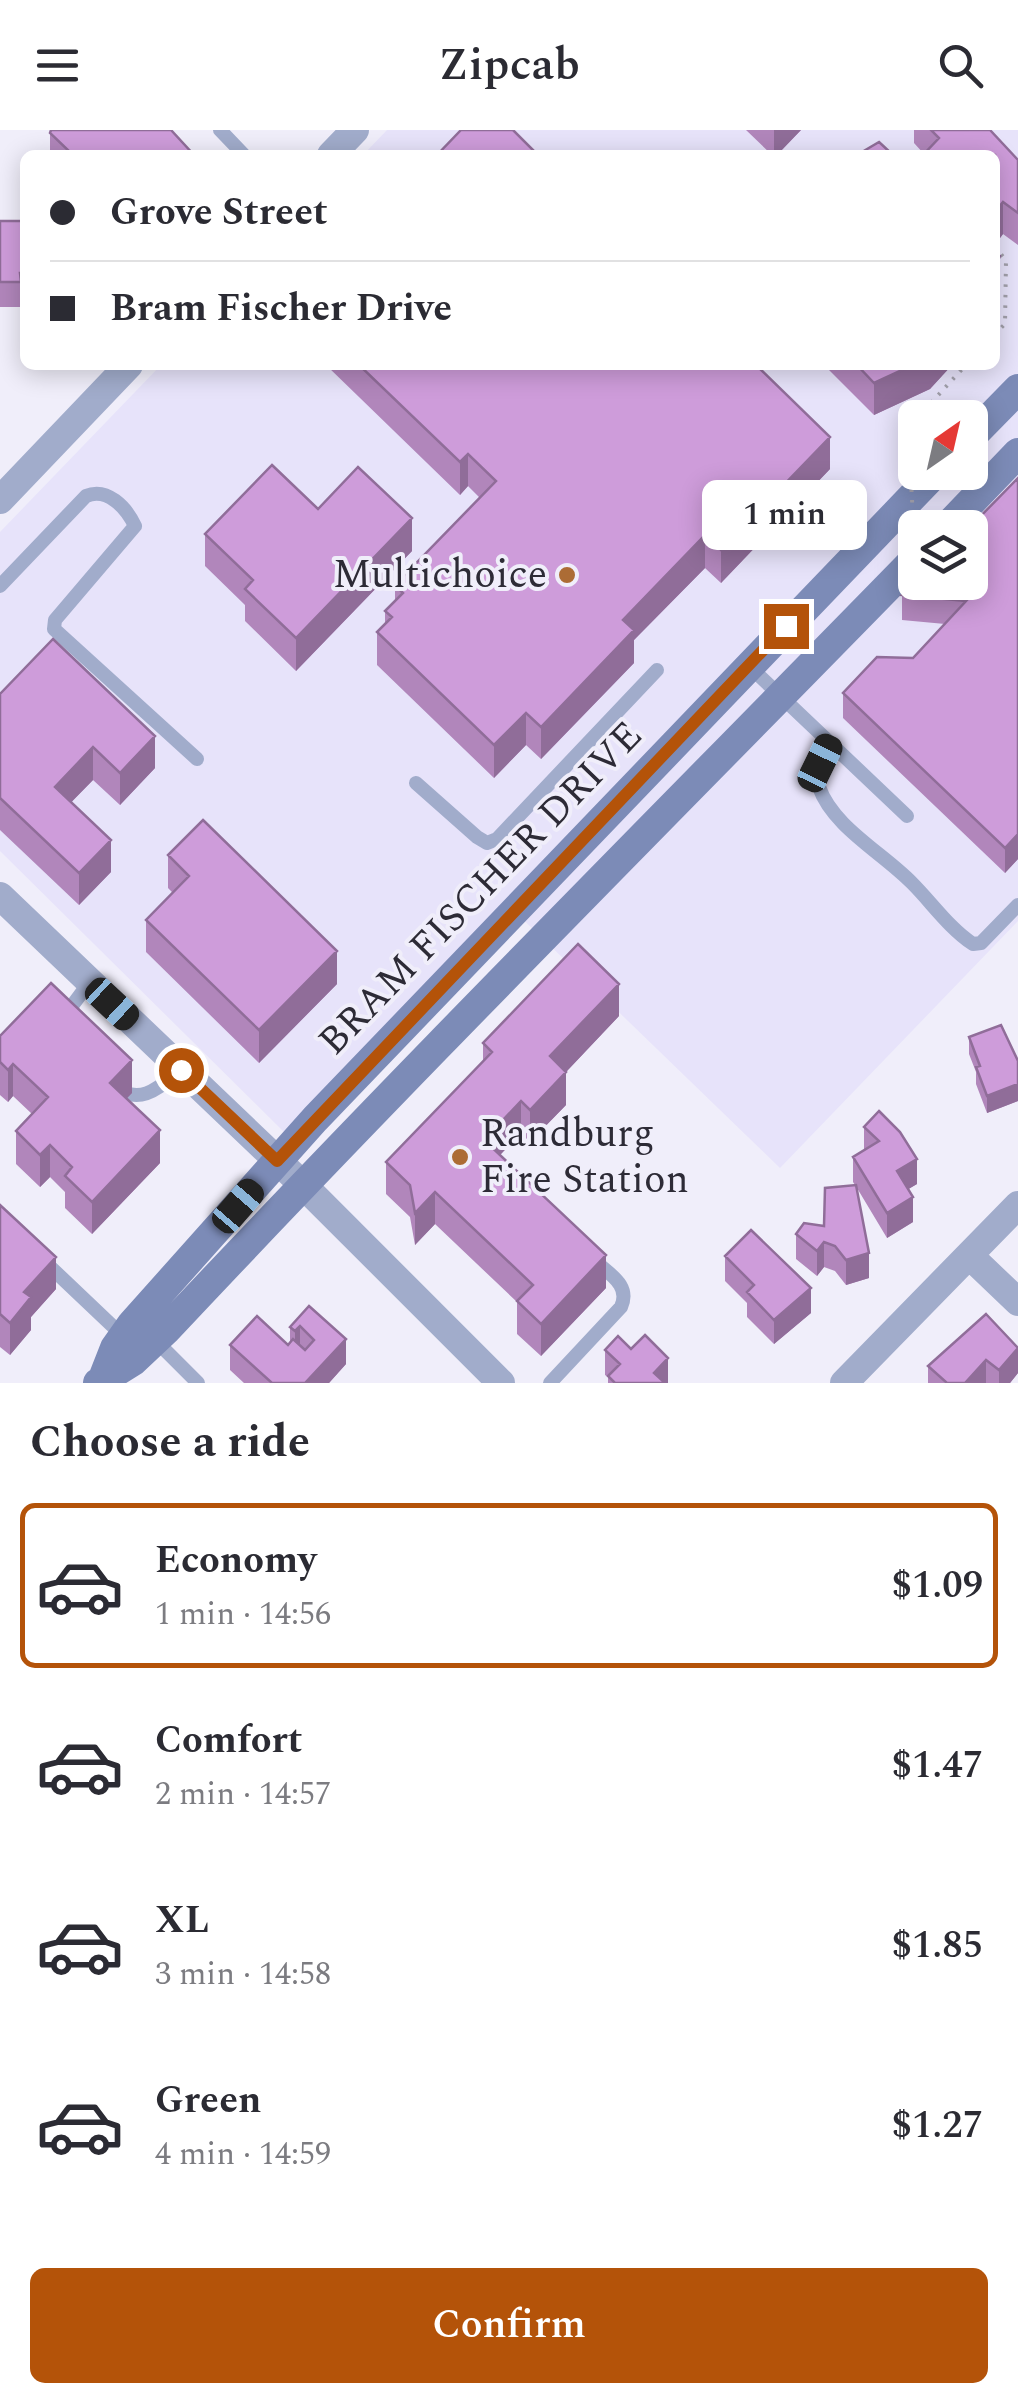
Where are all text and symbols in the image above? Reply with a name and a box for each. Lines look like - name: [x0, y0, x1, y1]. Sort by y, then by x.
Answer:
- text: Zipcab: [438, 31, 580, 100]
- icon: menu: [30, 38, 85, 93]
- icon: search: [933, 38, 988, 93]
- text: Grove Street: [110, 184, 328, 242]
- text: Bram Fischer Drive: [110, 280, 452, 338]
- north arrow: [898, 400, 988, 490]
- map controls: [898, 400, 988, 600]
- callout: 1 min: [704, 481, 868, 551]
- text: 1 min: [743, 490, 826, 539]
- button: layers: [898, 510, 988, 600]
- place label: Multichoice: [333, 545, 547, 606]
- marker: Multichoice: [556, 564, 578, 586]
- route end: [764, 604, 809, 649]
- street label: BRAM FISCHER DRIVE: [304, 708, 658, 1070]
- car: [793, 729, 847, 797]
- car: [80, 973, 144, 1035]
- route start: [159, 1048, 204, 1093]
- place label: Randburg Fire Station: [480, 1104, 689, 1211]
- marker: Randburg Fire Station: [449, 1146, 471, 1168]
- car: [207, 1174, 269, 1238]
- text: Choose a ride: [30, 1408, 310, 1477]
- text: Economy: [155, 1532, 316, 1590]
- icon: car: [35, 1541, 125, 1631]
- text: $1.09: [892, 1557, 983, 1615]
- text: 1 min · 14:56: [155, 1590, 331, 1639]
- text: Comfort: [155, 1712, 302, 1770]
- icon: car: [35, 1721, 125, 1811]
- text: $1.47: [892, 1737, 983, 1795]
- text: 2 min · 14:57: [155, 1770, 331, 1819]
- text: XL: [155, 1892, 209, 1950]
- icon: car: [35, 1901, 125, 1991]
- text: $1.85: [892, 1917, 983, 1975]
- text: 3 min · 14:58: [155, 1950, 331, 1999]
- text: Green: [155, 2072, 262, 2130]
- icon: car: [35, 2081, 125, 2171]
- text: $1.27: [892, 2097, 983, 2155]
- text: 4 min · 14:59: [155, 2130, 331, 2179]
- button: Confirm: [30, 2268, 988, 2383]

